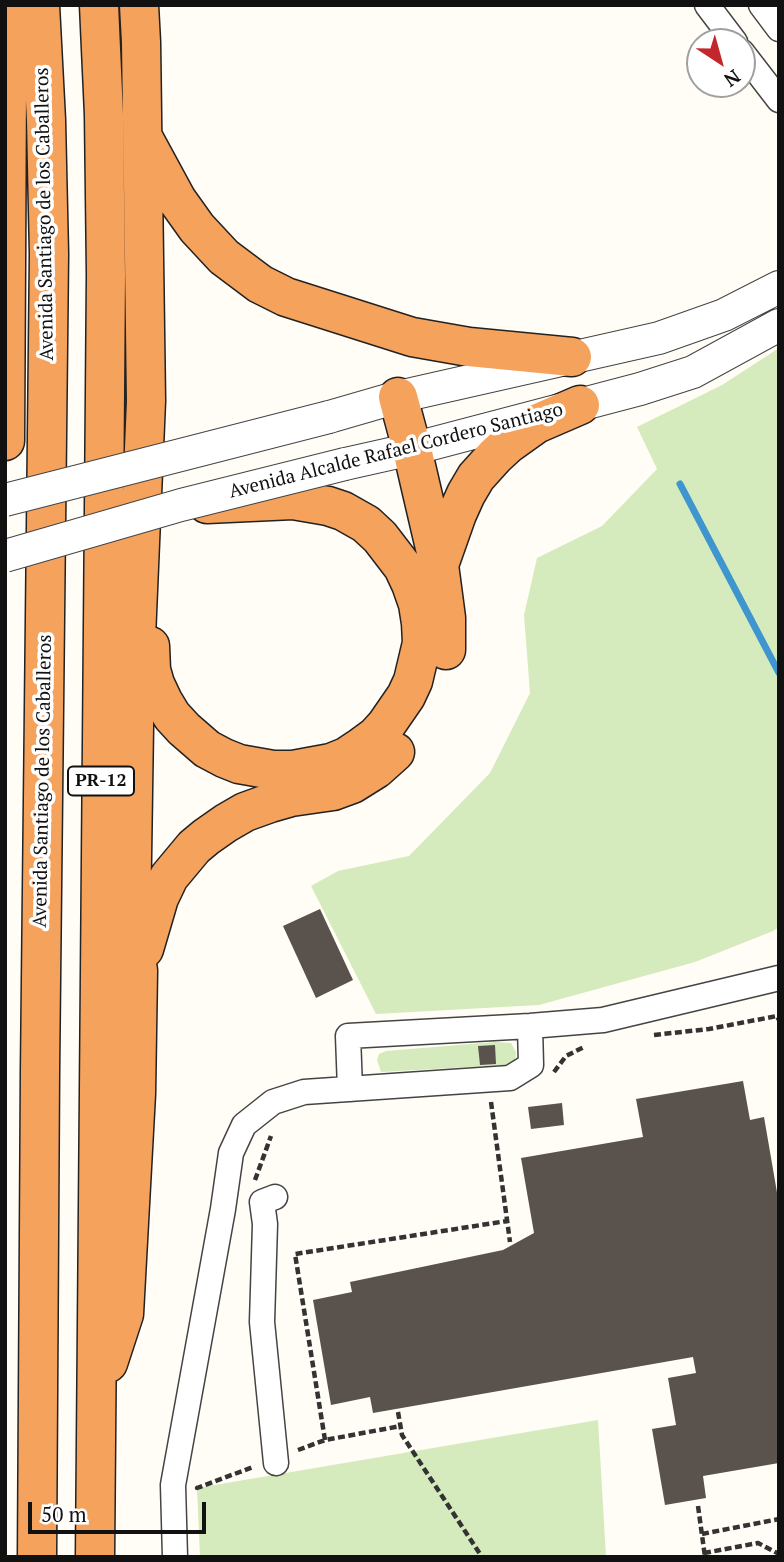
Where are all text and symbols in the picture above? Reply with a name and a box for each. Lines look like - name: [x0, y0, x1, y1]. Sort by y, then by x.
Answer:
- north arrow: [686, 28, 756, 98]
- text: N: [719, 64, 746, 93]
- street label: Avenida Santiago de los Caballeros: [31, 67, 59, 361]
- street label: Avenida Alcalde Rafael Cordero Santiago: [227, 398, 565, 504]
- street label: Avenida Santiago de los Caballeros: [29, 634, 57, 928]
- road number: PR-12: [68, 766, 134, 796]
- scale bar: [32, 1488, 210, 1532]
- text: 50 m: [41, 1500, 87, 1528]

